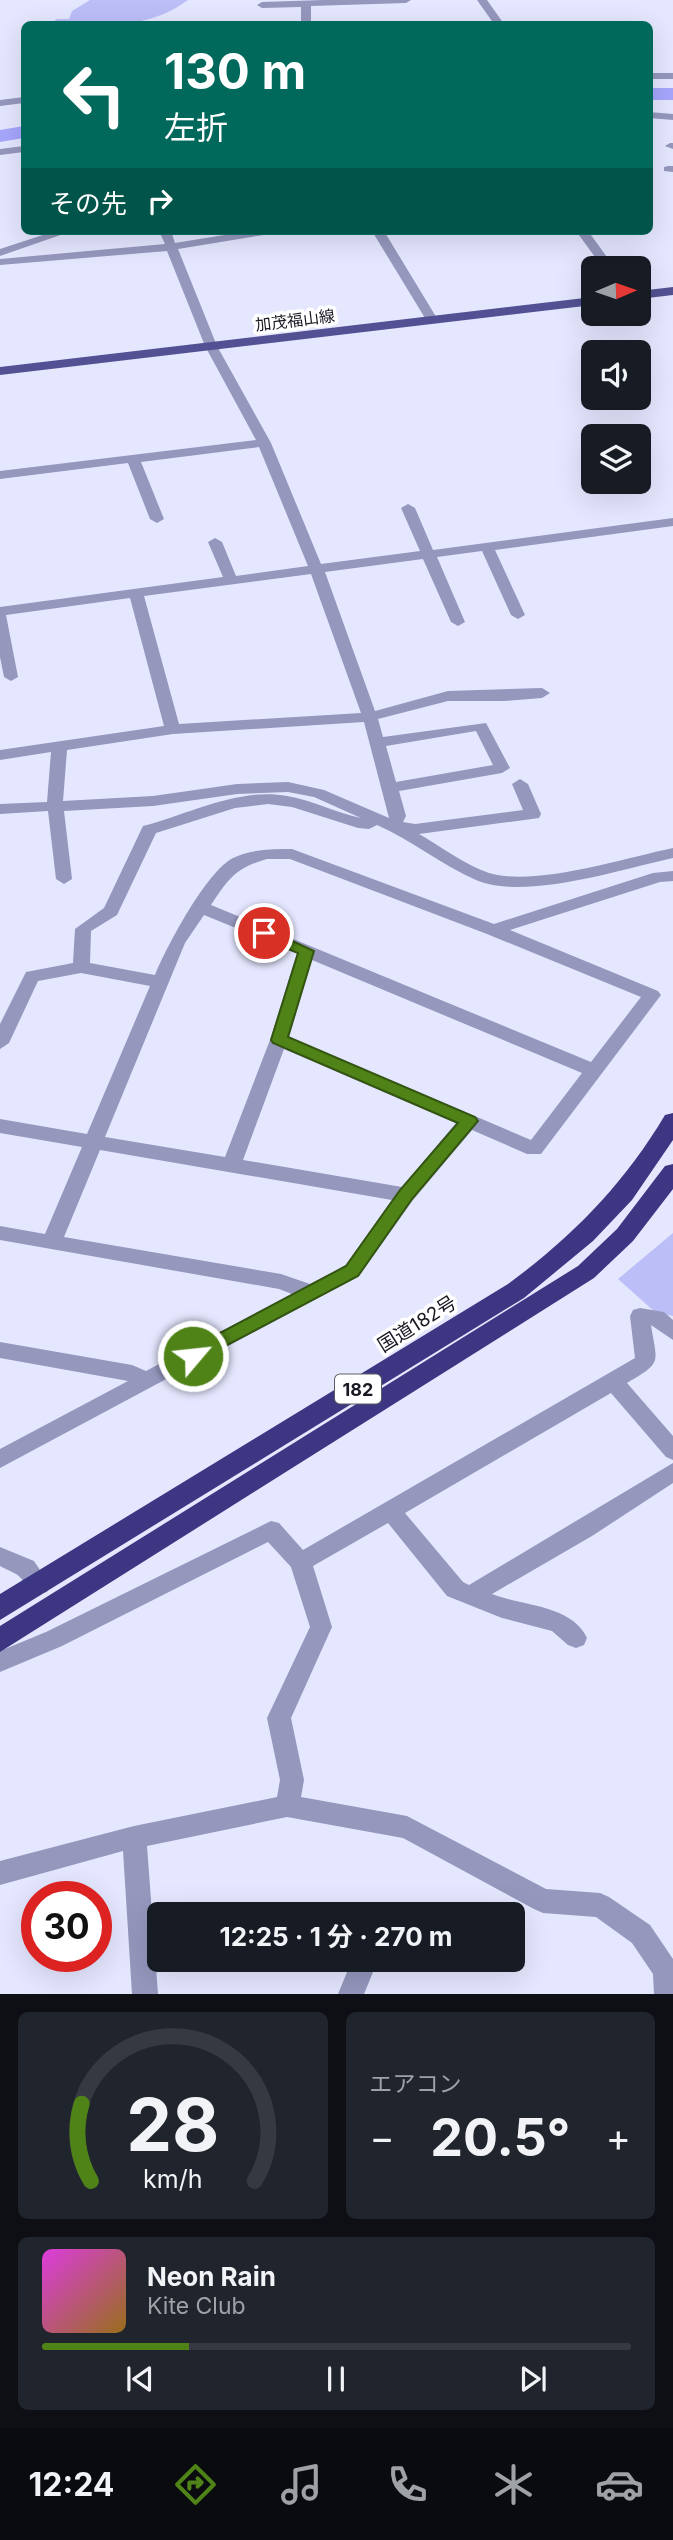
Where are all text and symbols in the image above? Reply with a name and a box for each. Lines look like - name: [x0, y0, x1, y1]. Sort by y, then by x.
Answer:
- text: 130 m: [164, 42, 306, 101]
- icon: left: [49, 49, 140, 140]
- text: 左折: [164, 108, 228, 147]
- icon: right: [141, 182, 179, 220]
- text: その先: [49, 188, 127, 219]
- north arrow: [581, 256, 651, 326]
- map controls: [581, 256, 651, 494]
- street label: 加茂福山線: [254, 305, 336, 335]
- button: sound: [581, 340, 651, 410]
- button: layers: [581, 424, 651, 494]
- pin: [234, 903, 294, 963]
- icon: arrive: [245, 914, 283, 952]
- street label: 国道182号: [374, 1291, 460, 1357]
- position arrow: [156, 1319, 230, 1393]
- road number: 182: [335, 1374, 381, 1404]
- speed limit sign: 30: [21, 1881, 112, 1972]
- text: 12:25 · 1 分 · 270 m: [219, 1921, 453, 1952]
- text: エアコン: [370, 2070, 462, 2098]
- text: 28: [126, 2081, 219, 2170]
- text: 20.5°: [430, 2106, 570, 2169]
- text: −: [370, 2114, 395, 2160]
- text: +: [606, 2114, 631, 2160]
- text: km/h: [143, 2164, 202, 2194]
- text: Neon Rain: [147, 2261, 276, 2292]
- text: Kite Club: [147, 2292, 246, 2320]
- icon: previous: [121, 2360, 159, 2398]
- icon: pause: [317, 2360, 355, 2398]
- icon: next: [514, 2360, 552, 2398]
- icon: directions: [171, 2460, 220, 2509]
- icon: music: [277, 2460, 326, 2509]
- icon: phone: [383, 2460, 432, 2509]
- icon: climate: [489, 2460, 538, 2509]
- icon: car: [595, 2460, 644, 2509]
- text: 12:24: [29, 2465, 114, 2504]

